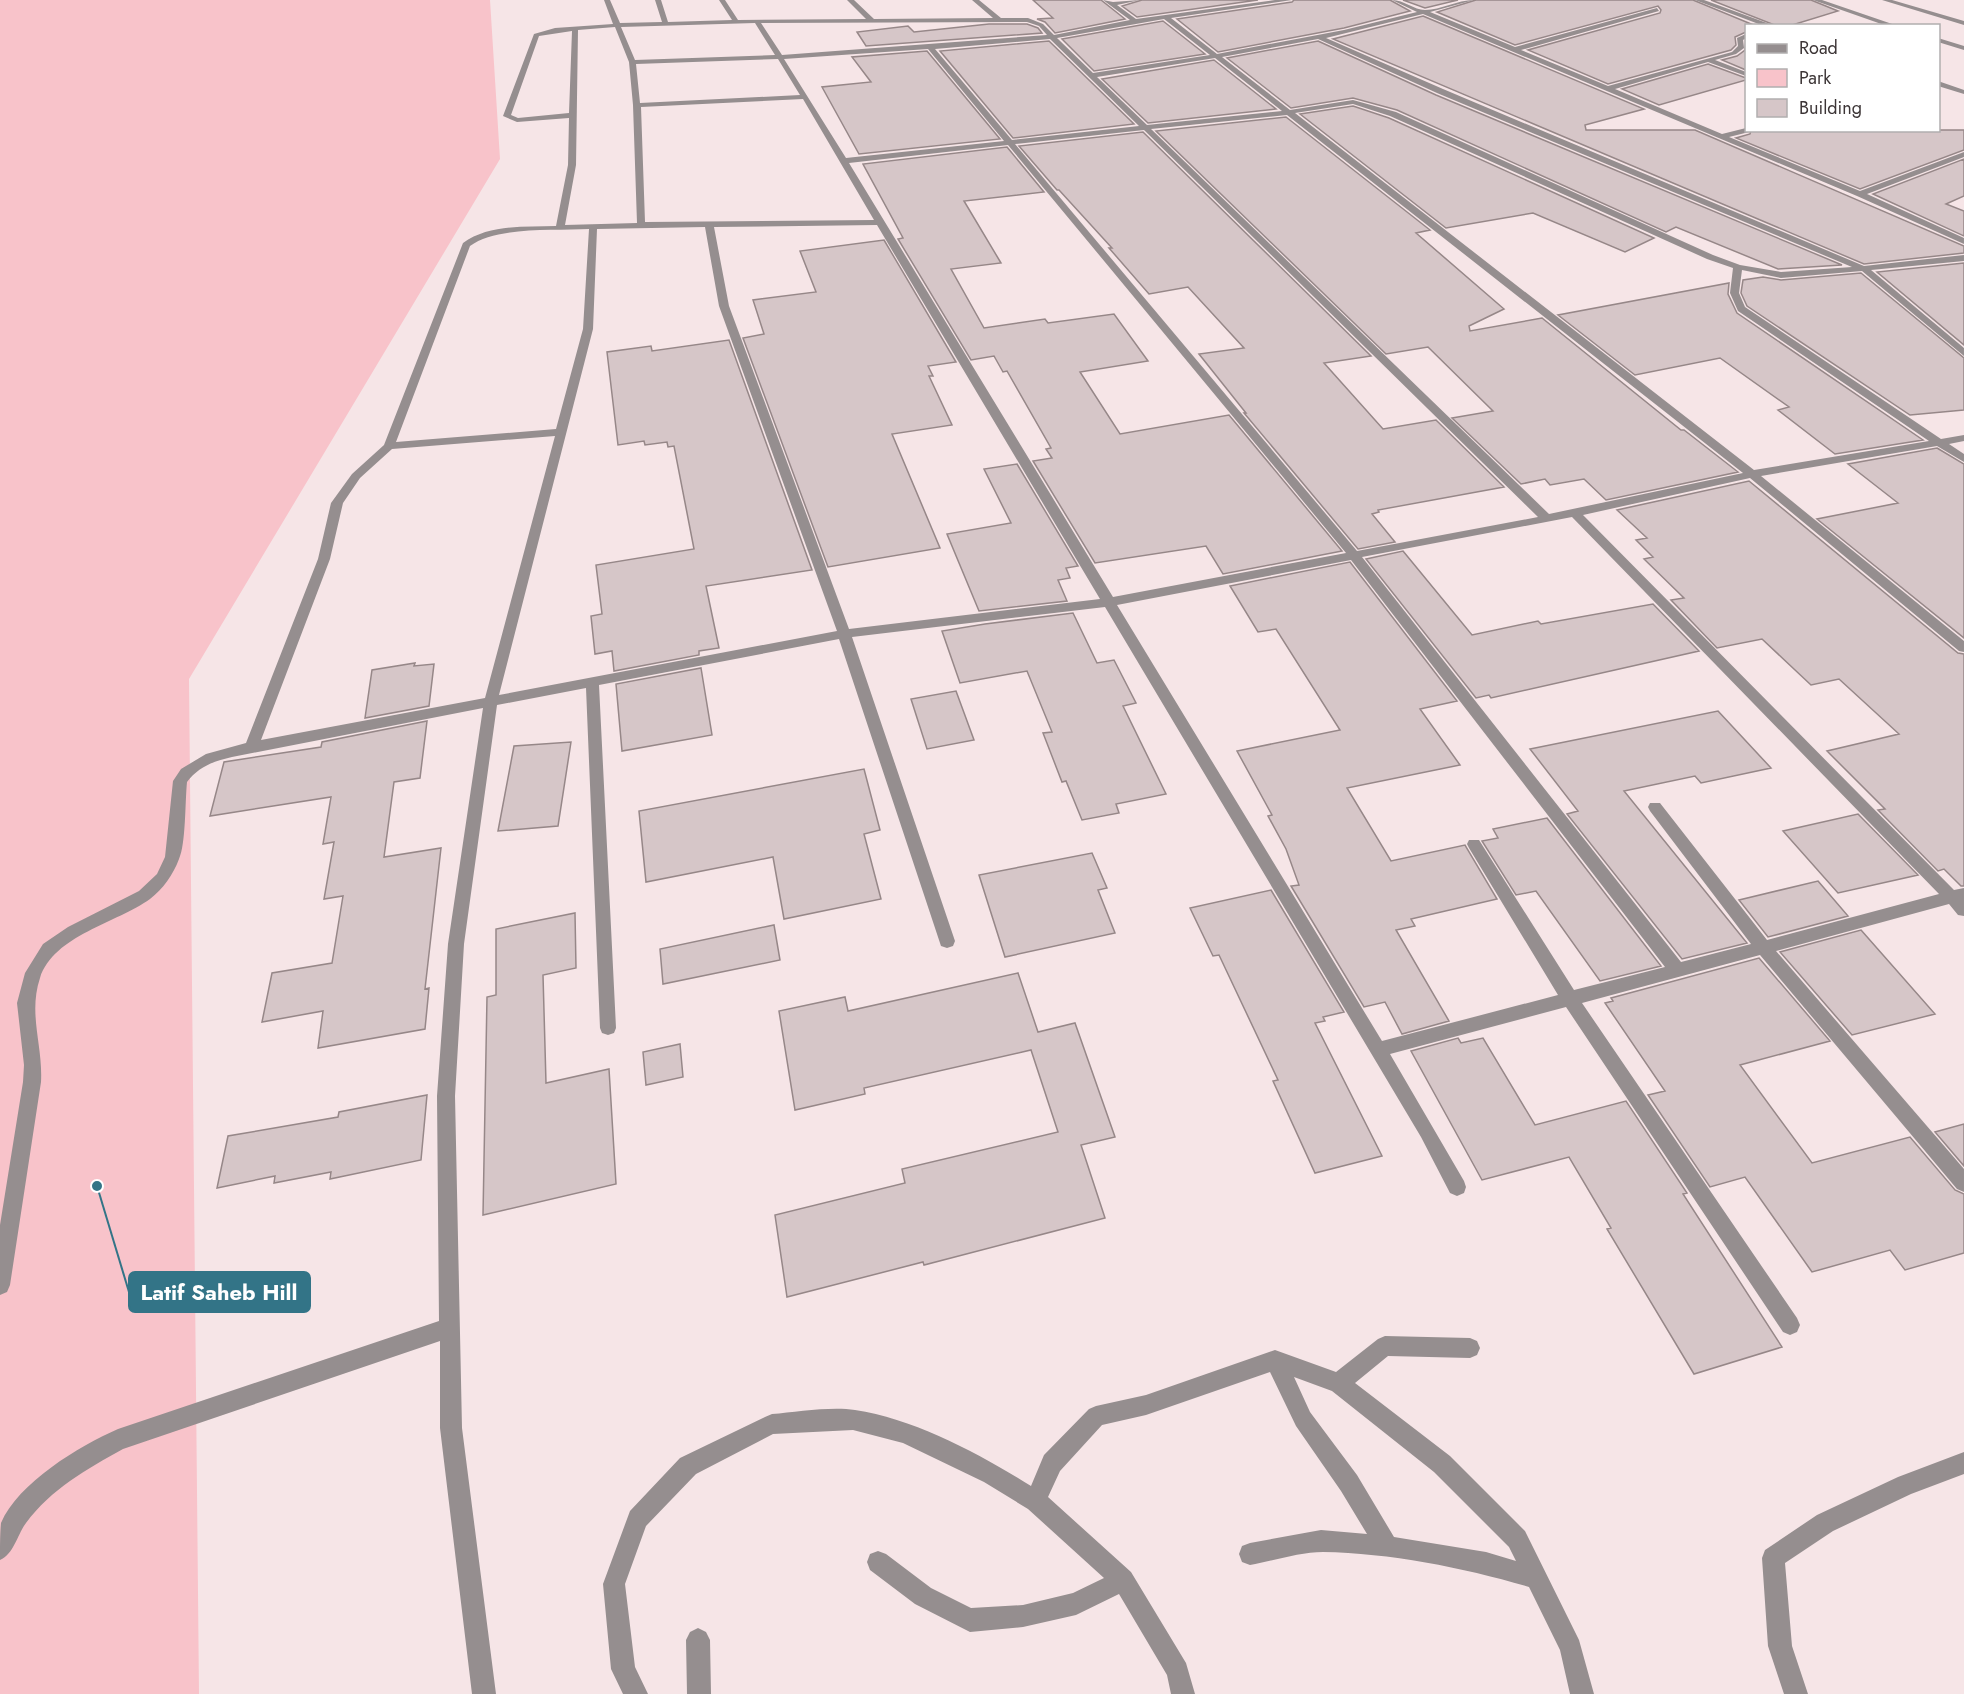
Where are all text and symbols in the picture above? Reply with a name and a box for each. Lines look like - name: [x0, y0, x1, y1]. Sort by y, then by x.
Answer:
- legend: [1745, 24, 1940, 132]
- text: Road: [1799, 35, 1838, 61]
- text: Park: [1799, 65, 1831, 91]
- text: Building: [1799, 95, 1862, 121]
- callout: Latif Saheb Hill: [129, 1272, 310, 1312]
- text: Latif Saheb Hill: [141, 1276, 297, 1308]

